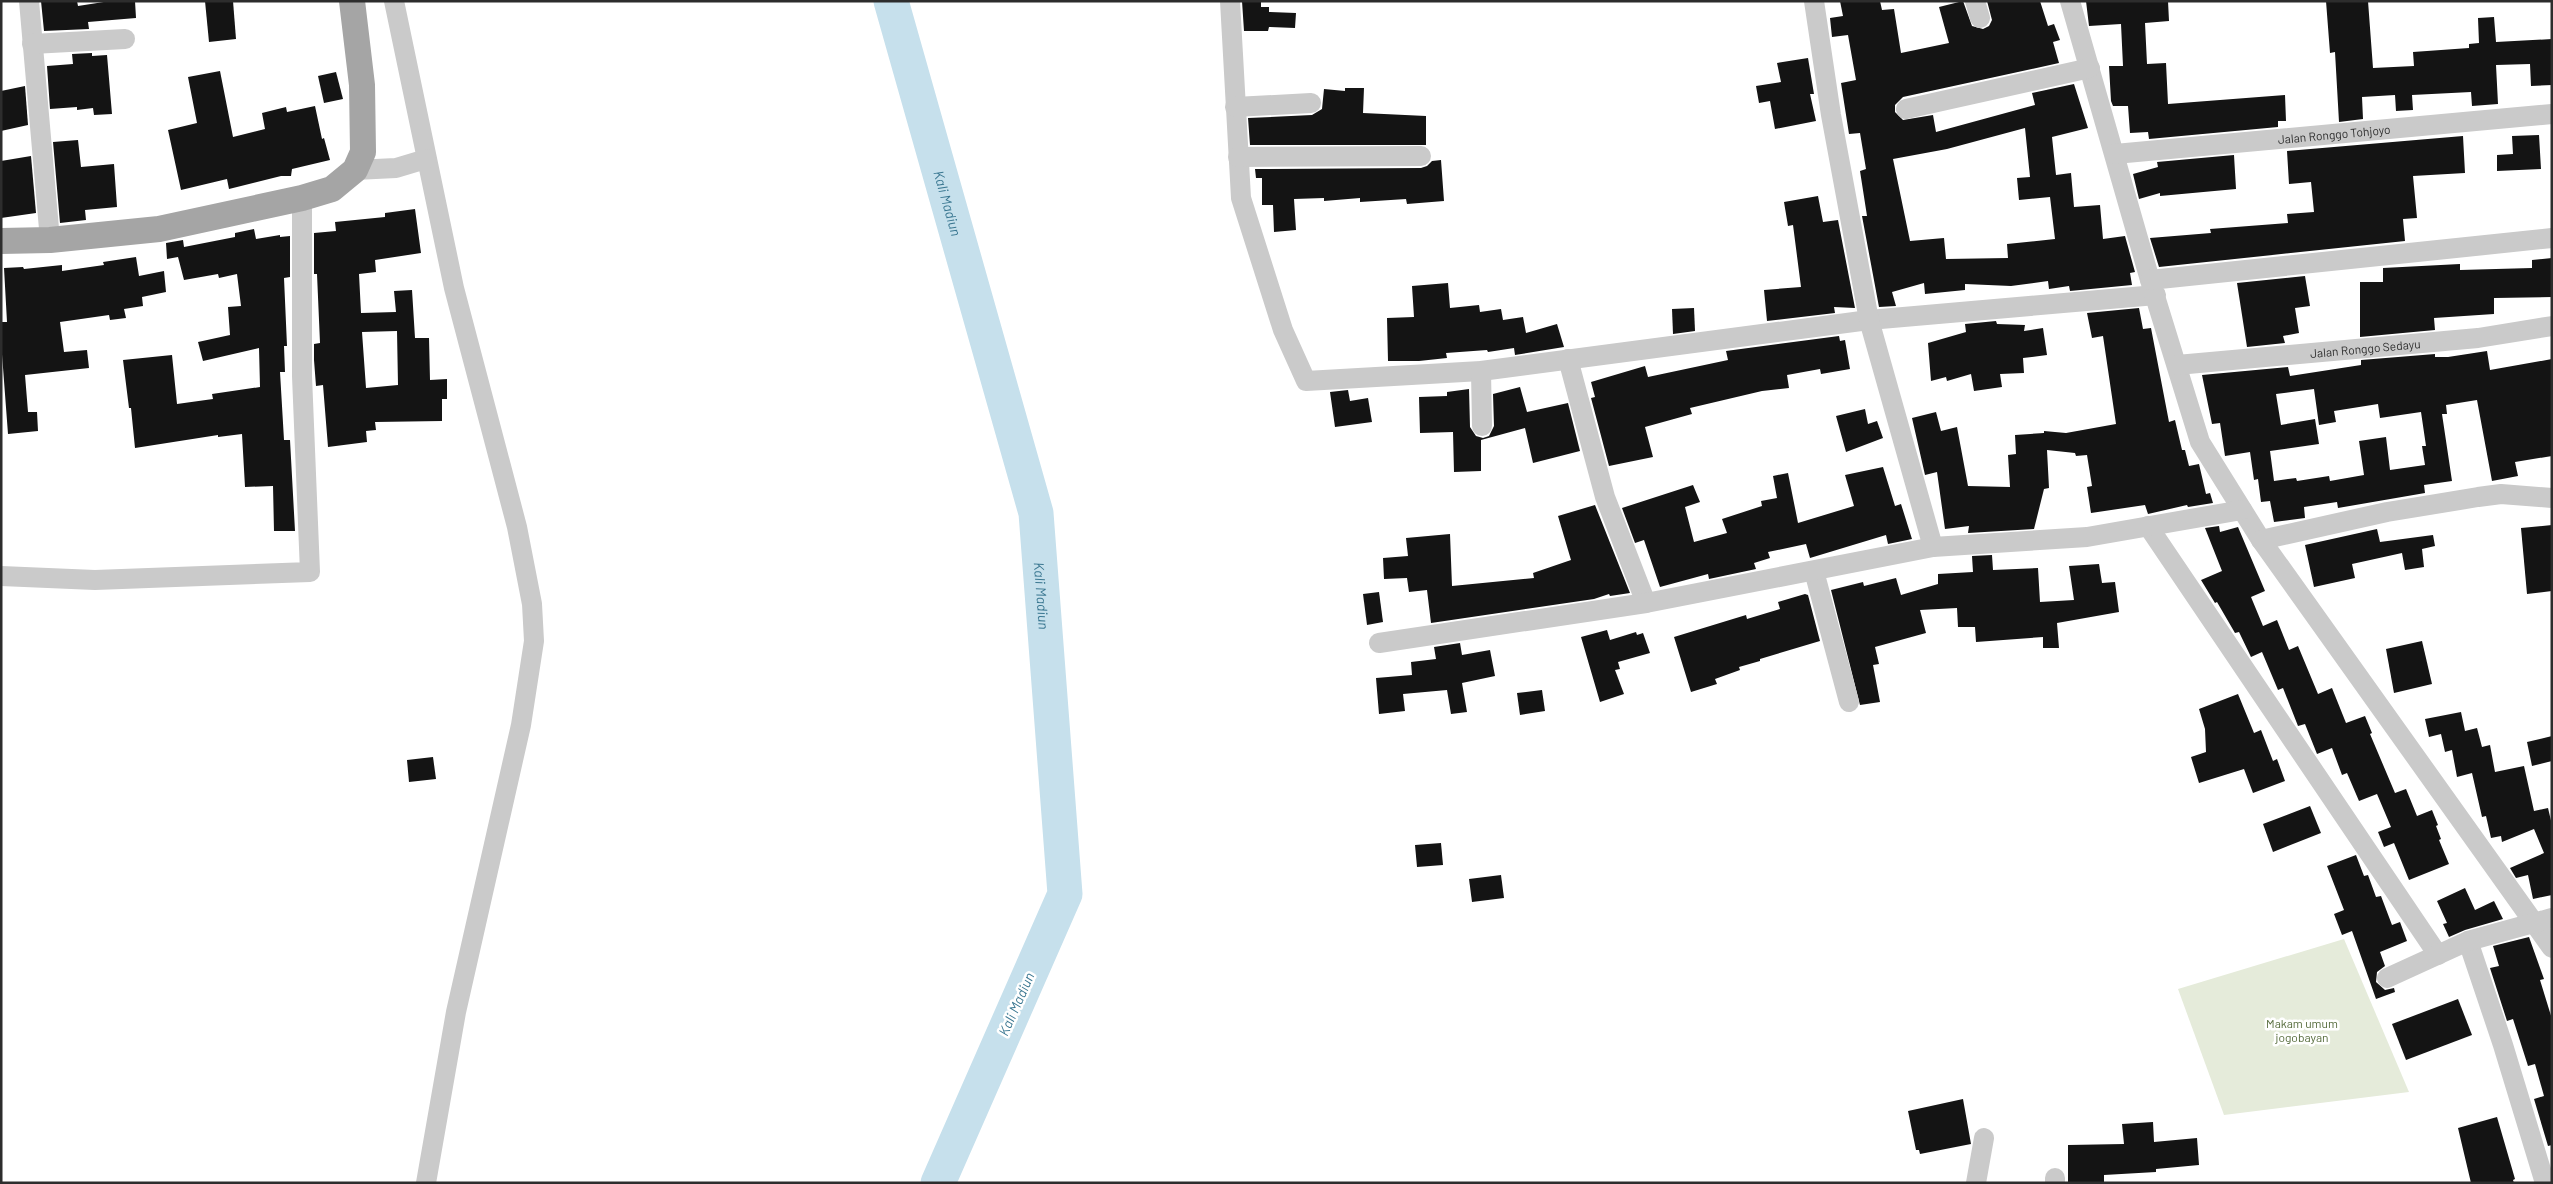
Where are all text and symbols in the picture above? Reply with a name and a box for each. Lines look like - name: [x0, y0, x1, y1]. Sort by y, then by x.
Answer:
- street label: Jalan Ronggo Tohjoyo: [2277, 122, 2391, 146]
- water label: Kali Madiun: [931, 168, 966, 238]
- street label: Jalan Ronggo Sedayu: [2309, 336, 2421, 360]
- water label: Kali Madiun: [1031, 561, 1053, 630]
- water label: Kali Madiun: [995, 970, 1037, 1038]
- park label: Makam umum jogobayan: [2266, 1016, 2338, 1044]

